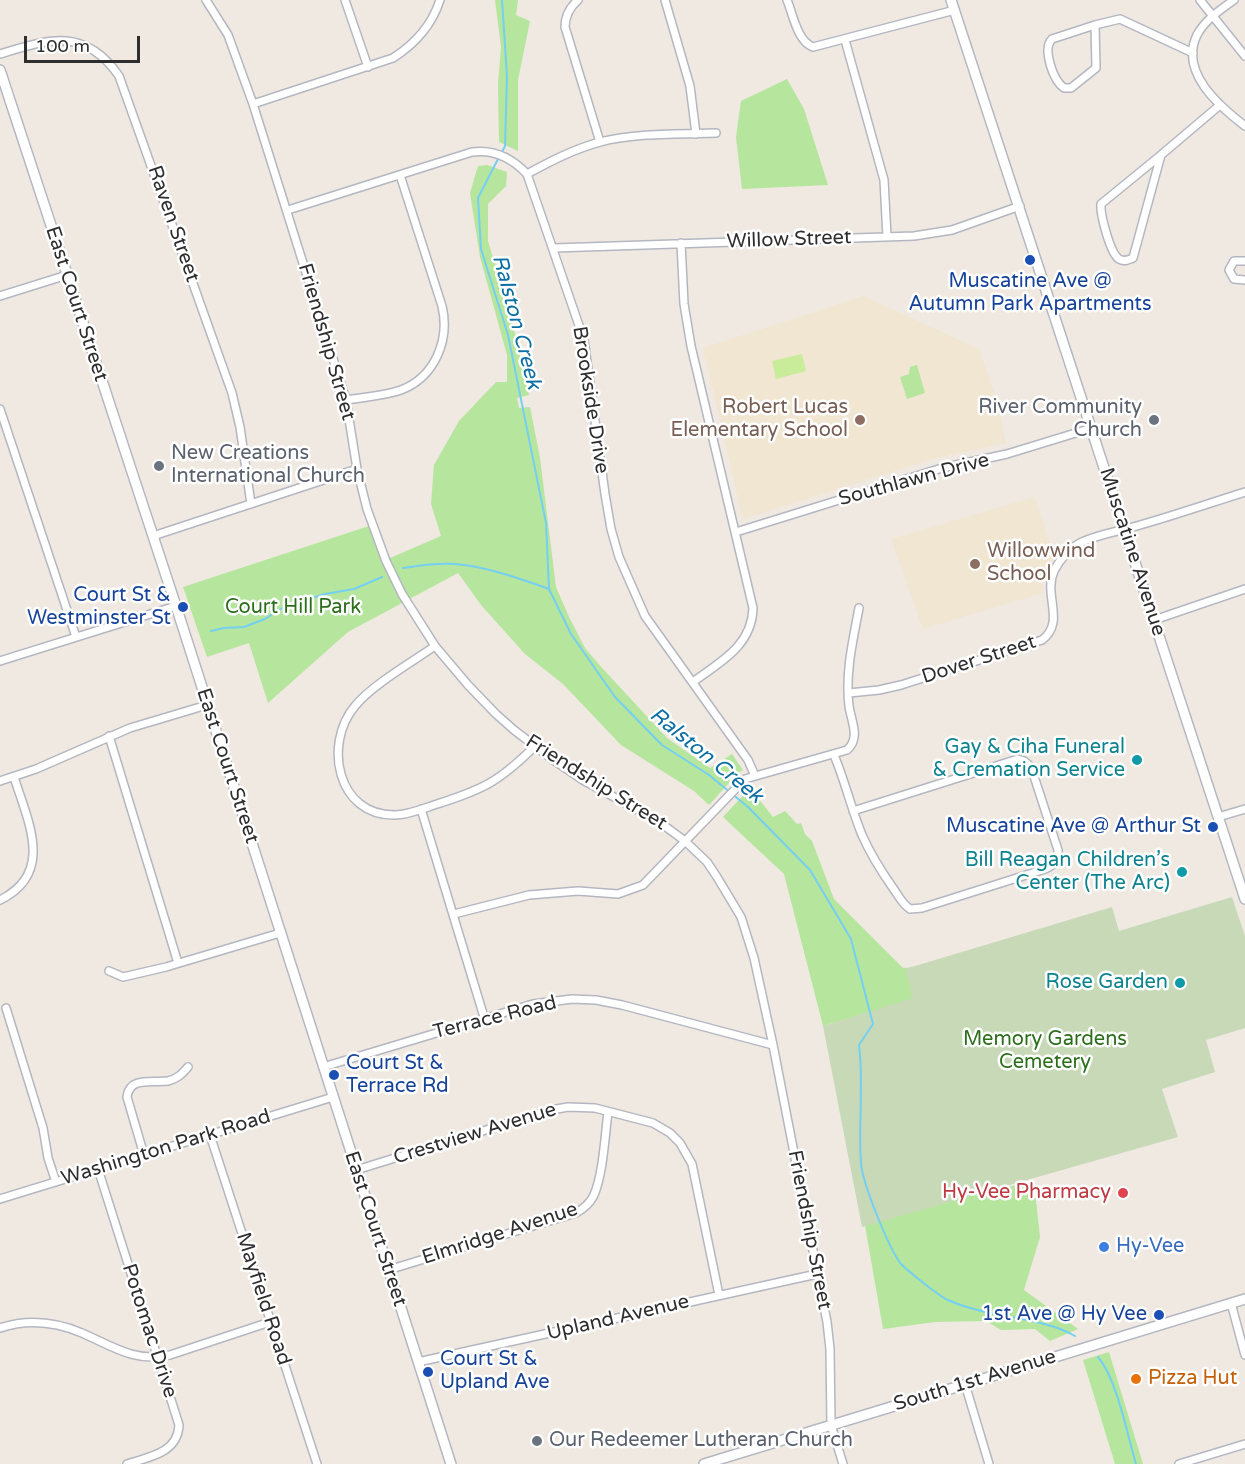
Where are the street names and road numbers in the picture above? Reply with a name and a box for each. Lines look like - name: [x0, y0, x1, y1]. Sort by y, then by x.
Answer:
- street label: Raven Street: [142, 163, 204, 285]
- street label: East Court Street: [40, 223, 112, 385]
- street label: Willow Street: [726, 226, 852, 254]
- street label: Friendship Street: [292, 261, 360, 423]
- street label: Brookside Drive: [566, 324, 614, 476]
- street label: Southlawn Drive: [836, 448, 992, 512]
- street label: Muscatine Avenue: [1093, 465, 1171, 639]
- street label: Dover Street: [919, 630, 1039, 690]
- street label: East Court Street: [191, 685, 263, 847]
- street label: Friendship Street: [521, 730, 671, 836]
- street label: Terrace Road: [431, 991, 559, 1045]
- street label: Crestview Avenue: [391, 1098, 559, 1170]
- street label: Washington Park Road: [59, 1105, 273, 1191]
- street label: East Court Street: [339, 1148, 411, 1310]
- street label: Friendship Street: [782, 1148, 836, 1312]
- street label: Elmridge Avenue: [419, 1198, 581, 1270]
- street label: Mayfield Road: [230, 1230, 296, 1368]
- street label: Potomac Drive: [116, 1261, 182, 1401]
- street label: Upland Avenue: [545, 1290, 691, 1346]
- street label: South 1st Avenue: [891, 1345, 1059, 1417]

